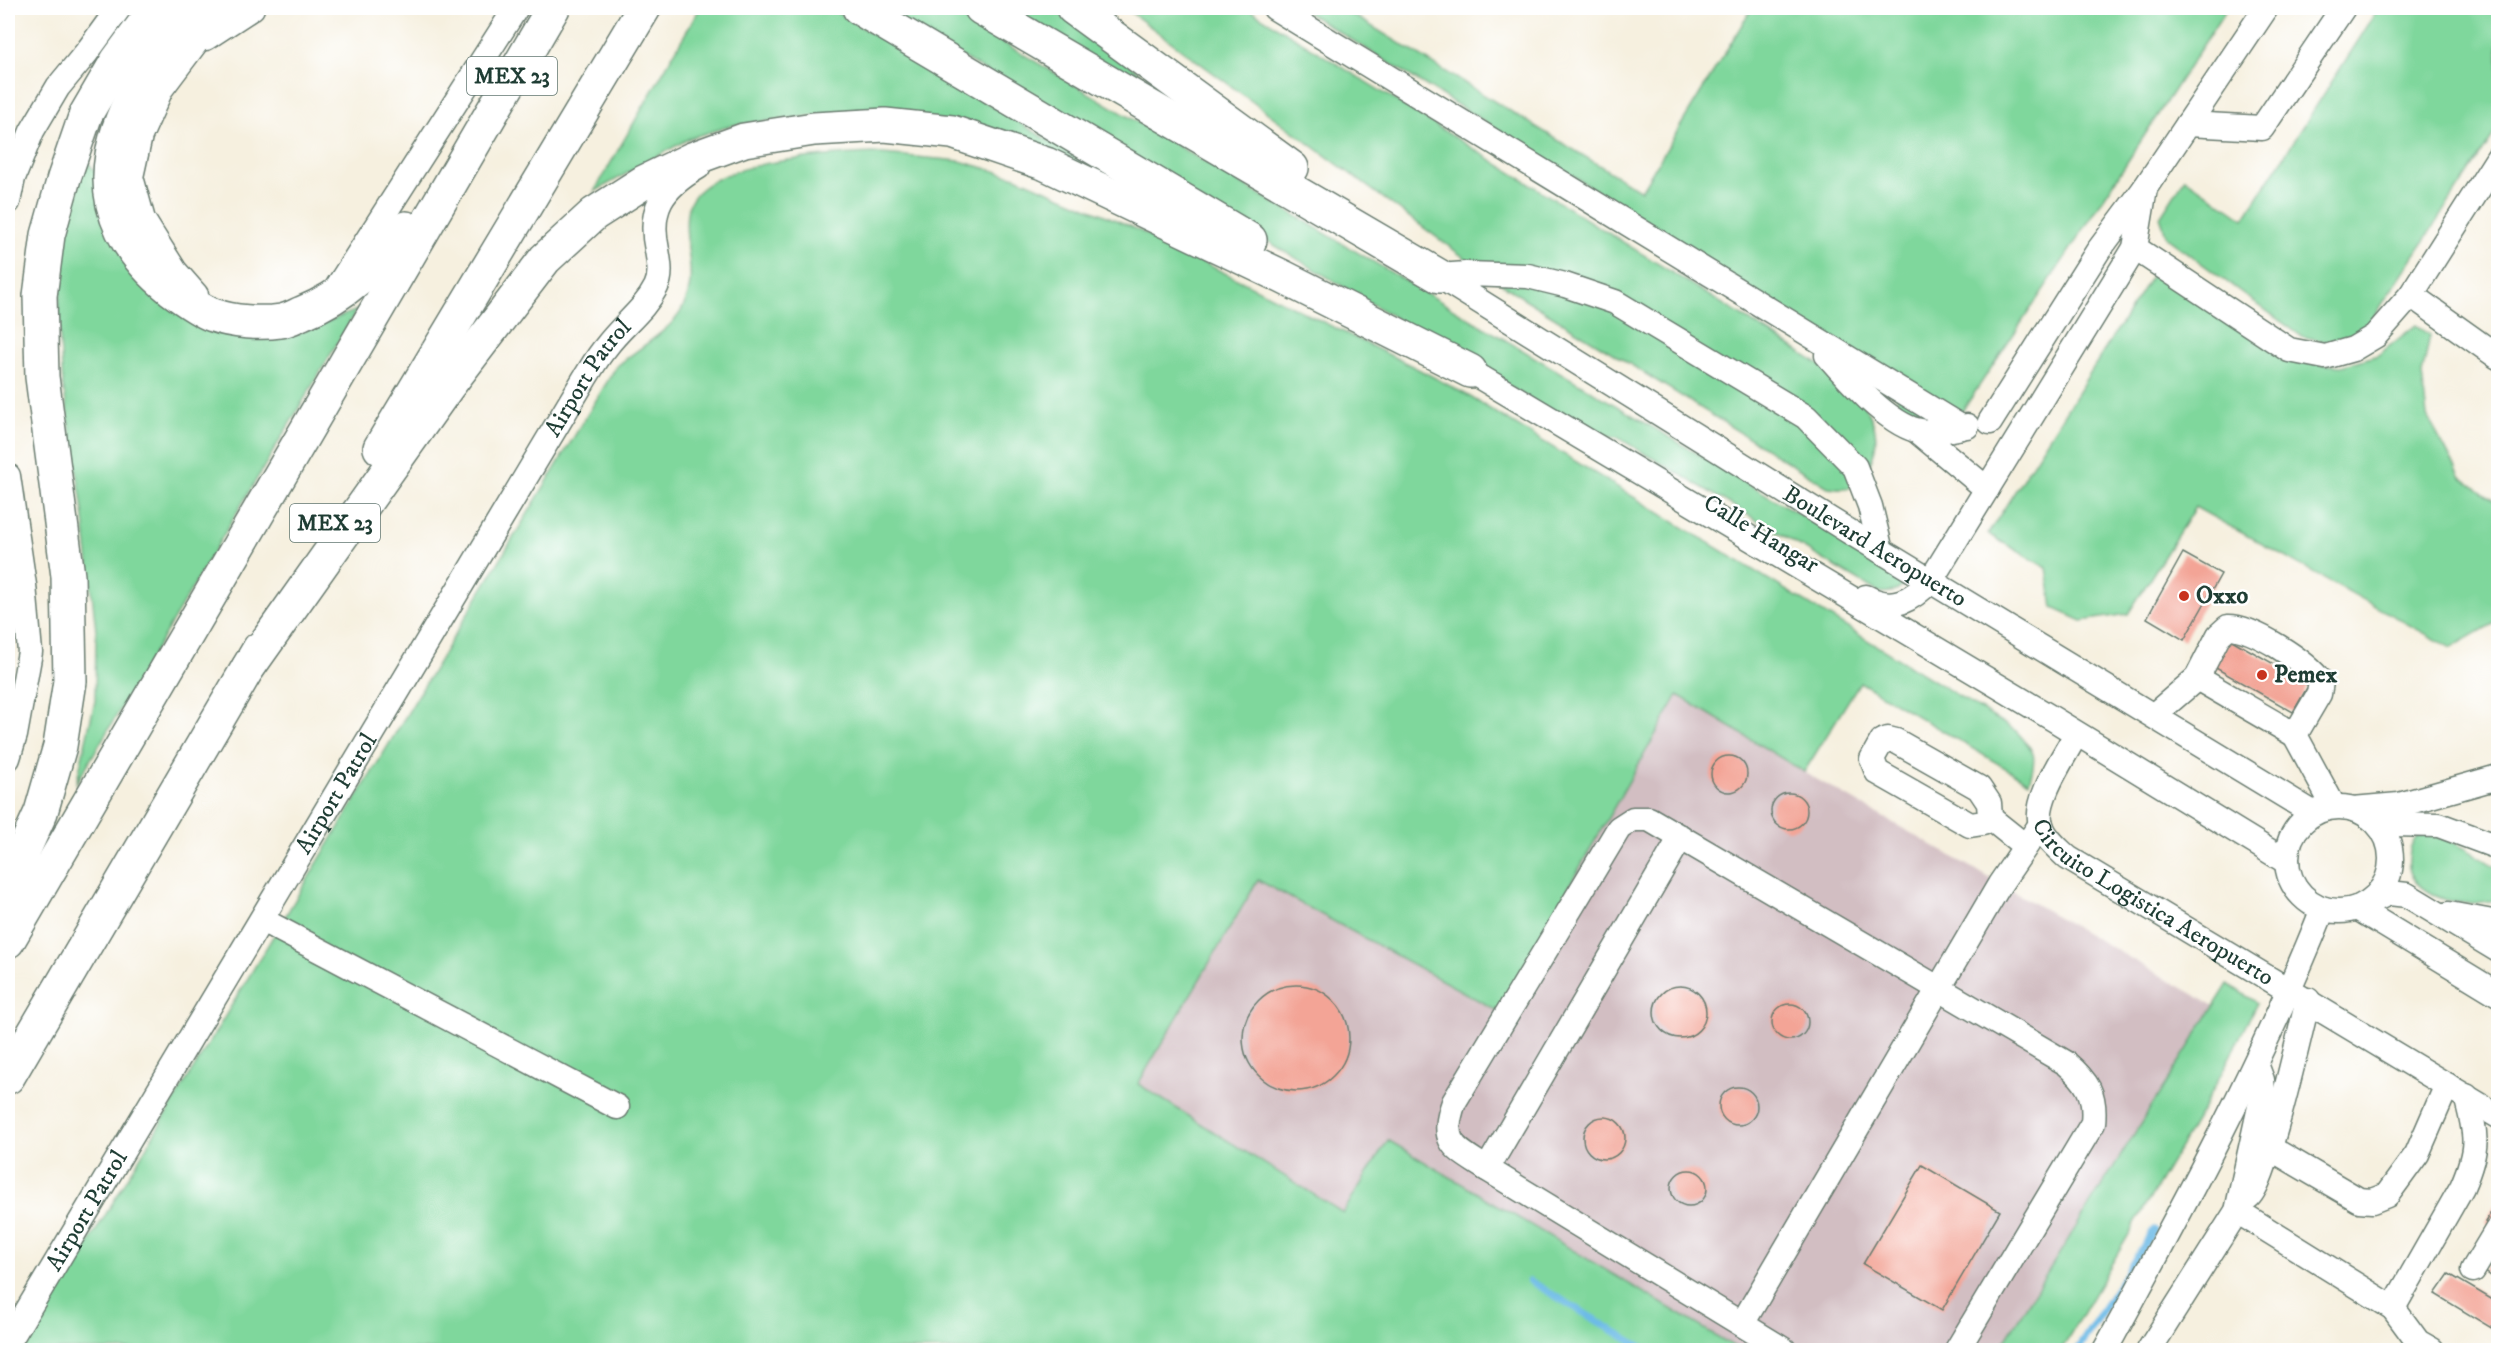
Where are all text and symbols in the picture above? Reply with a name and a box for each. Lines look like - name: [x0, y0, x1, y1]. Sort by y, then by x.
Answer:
- road number: MEX 23: [467, 57, 557, 95]
- street label: Airport Patrol: [538, 312, 638, 442]
- street label: Boulevard Aeropuerto: [1777, 479, 1972, 614]
- street label: Calle Hangar: [1698, 488, 1824, 580]
- road number: MEX 23: [290, 504, 380, 542]
- place label: Oxxo: [2196, 581, 2248, 611]
- marker: Oxxo: [2177, 589, 2191, 603]
- place label: Pemex: [2274, 660, 2337, 690]
- marker: Pemex: [2255, 668, 2269, 682]
- street label: Airport Patrol: [289, 727, 384, 860]
- street label: Circuito Logistica Aeropuerto: [2025, 814, 2279, 993]
- street label: Airport Patrol: [39, 1144, 135, 1277]

